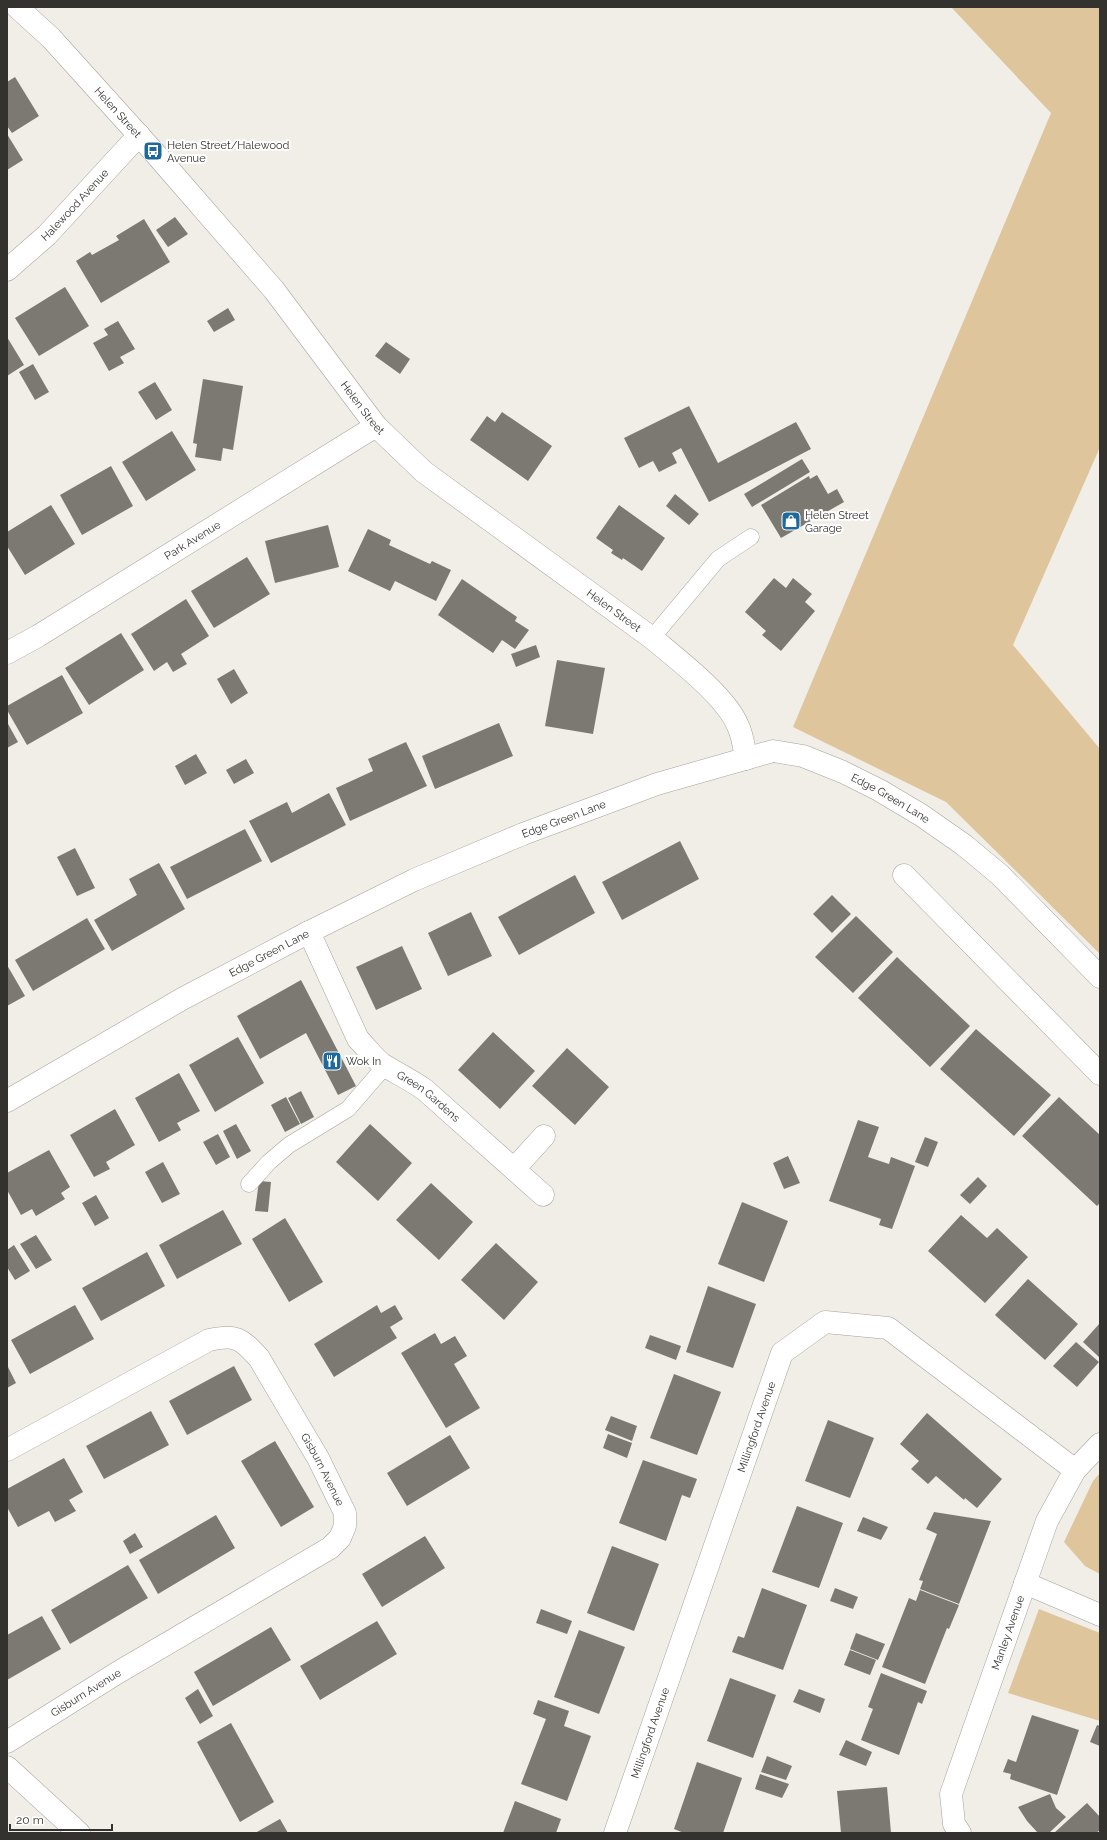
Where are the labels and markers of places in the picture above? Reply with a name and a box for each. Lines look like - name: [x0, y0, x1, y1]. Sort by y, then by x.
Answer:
- place label: Helen Street/Halewood Avenue: [167, 139, 289, 165]
- bus stop icon: Helen Street/Halewood Avenue: [142, 140, 164, 162]
- place label: Helen Street Garage: [805, 509, 869, 535]
- shop icon: Helen Street Garage: [780, 510, 802, 532]
- restaurant icon: Wok In: [321, 1050, 343, 1072]
- place label: Wok In: [346, 1055, 381, 1068]

